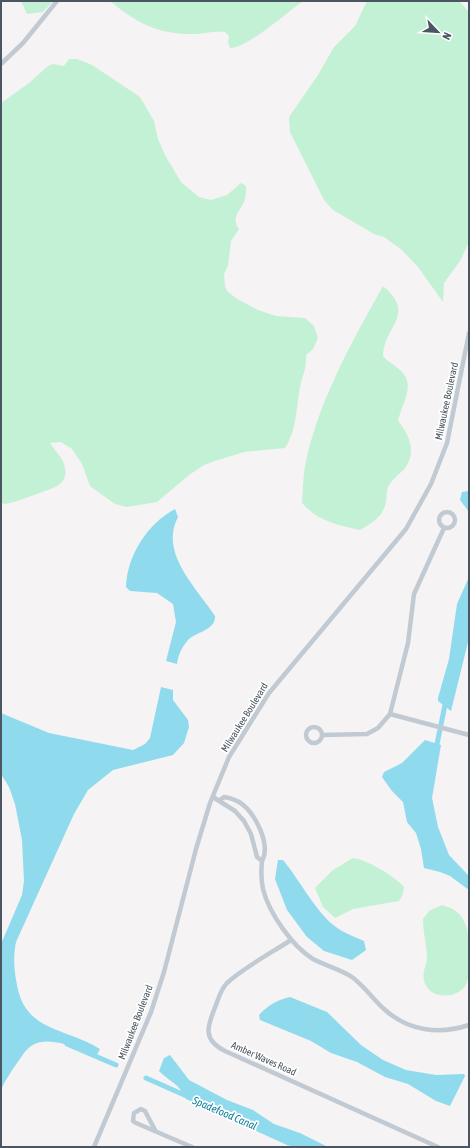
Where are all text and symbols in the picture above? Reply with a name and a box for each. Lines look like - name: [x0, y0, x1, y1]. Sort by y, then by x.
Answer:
- north arrow: [418, 12, 458, 52]
- text: N: [440, 31, 454, 42]
- street label: Milwaukee Boulevard: [433, 361, 460, 441]
- street label: Milwaukee Boulevard: [219, 681, 270, 754]
- street label: Milwaukee Boulevard: [116, 983, 155, 1061]
- street label: Amber Waves Road: [230, 1039, 298, 1078]
- water label: Spadefood Canal: [190, 1094, 259, 1132]

